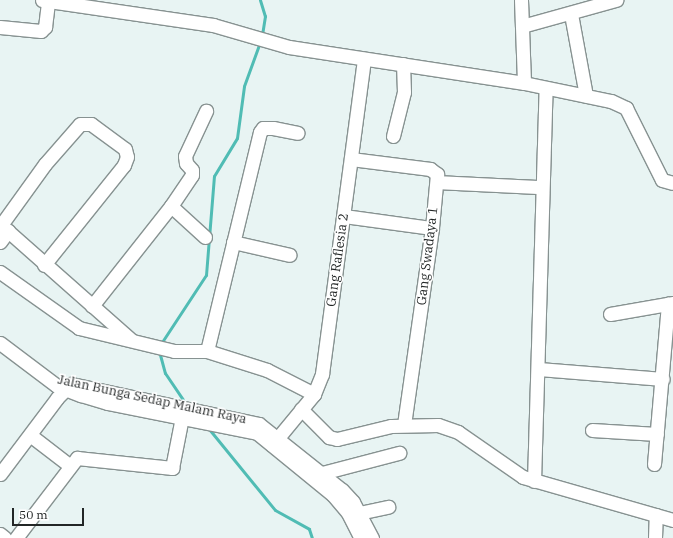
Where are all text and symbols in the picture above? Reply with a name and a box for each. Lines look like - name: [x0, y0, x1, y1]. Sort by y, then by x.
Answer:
- street label: Gang Swadaya 1: [414, 206, 442, 306]
- street label: Gang Raflesia 2: [324, 212, 352, 308]
- street label: Jalan Bunga Sedap Malam Raya: [56, 372, 248, 428]
- scale bar: [14, 500, 86, 526]
- text: 50 m: [19, 507, 48, 522]

